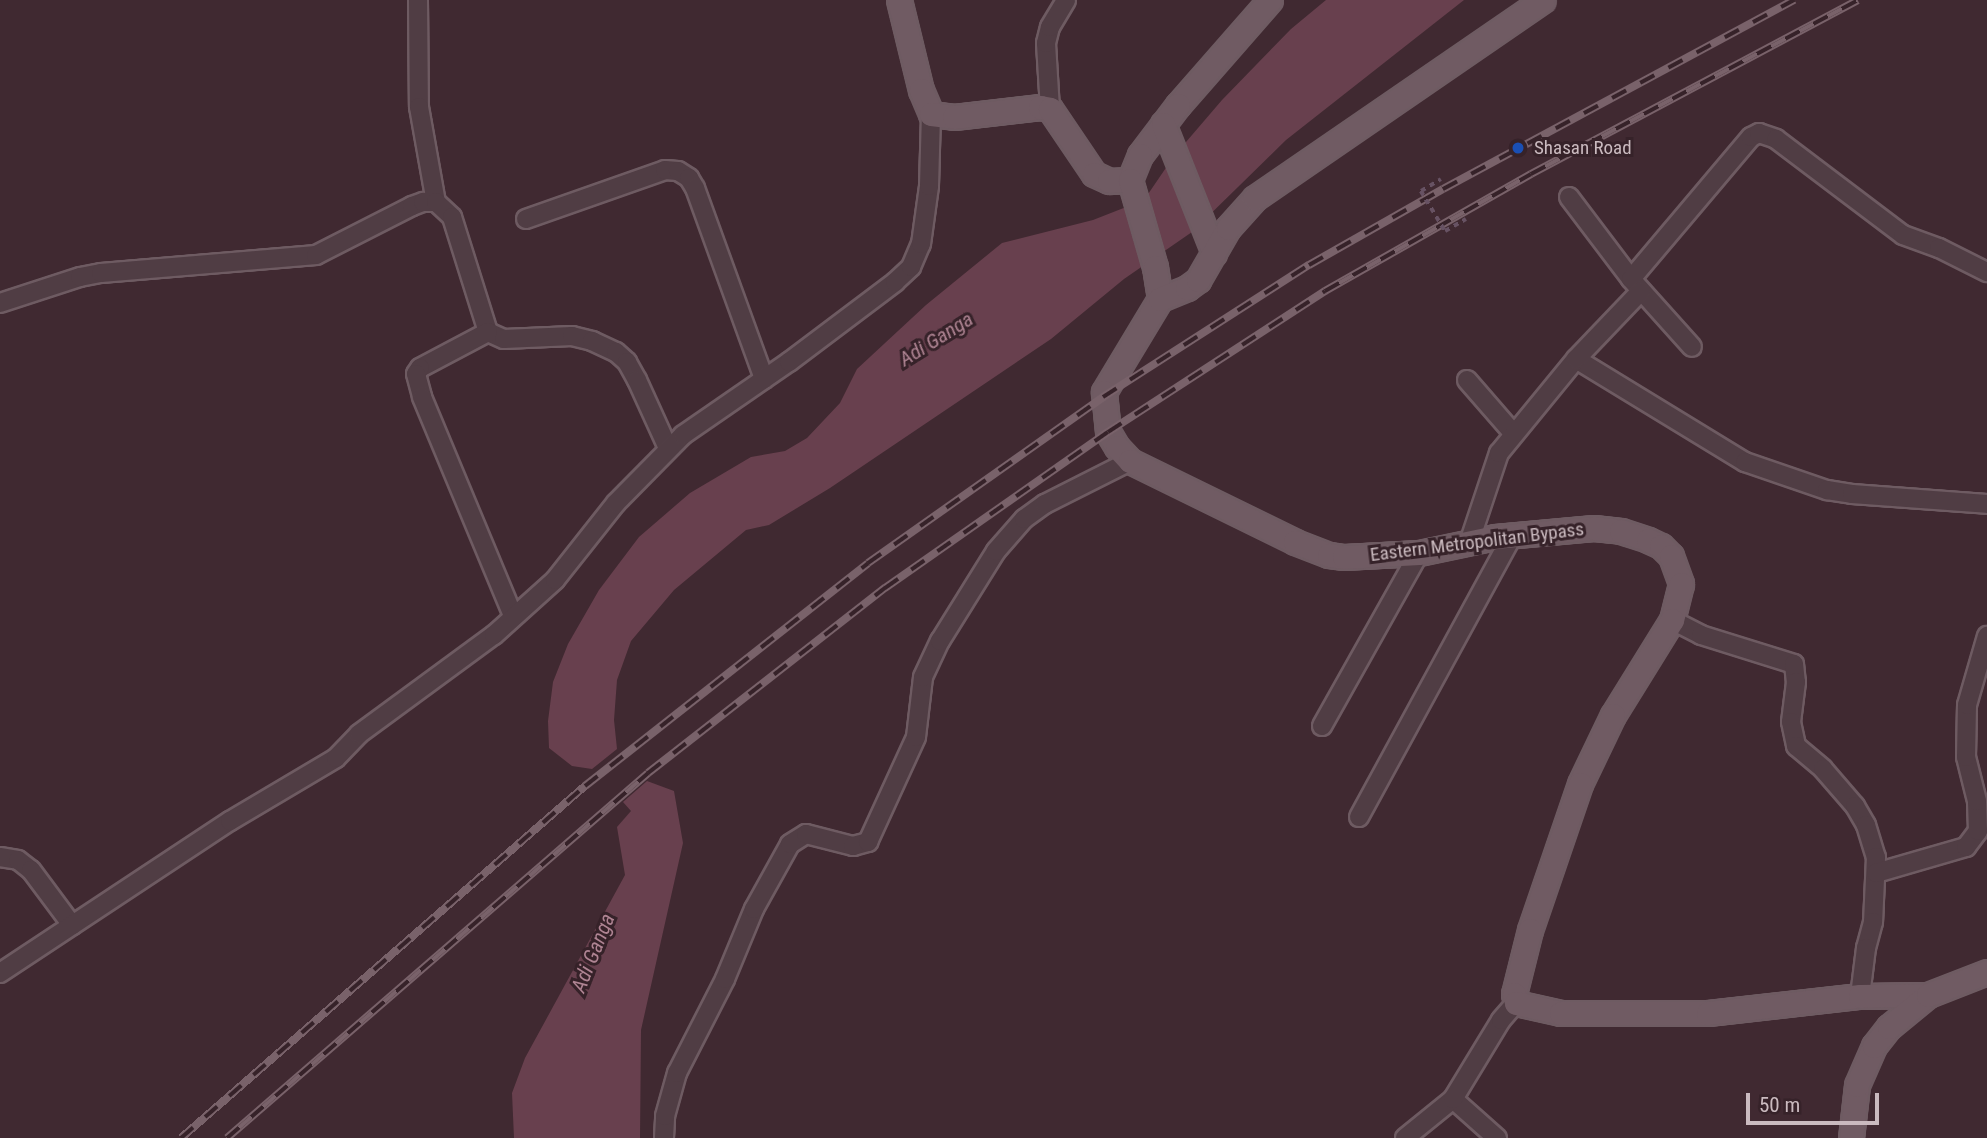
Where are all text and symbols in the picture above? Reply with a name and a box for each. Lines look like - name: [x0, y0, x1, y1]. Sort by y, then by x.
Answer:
- place label: Shasan Road: [1534, 137, 1632, 159]
- marker: Shasan Road: [1508, 138, 1528, 158]
- water label: Adi Ganga: [894, 306, 978, 372]
- street label: Eastern Metropolitan Bypass: [1369, 518, 1585, 566]
- water label: Adi Ganga: [566, 910, 620, 996]
- scale bar: [1749, 1078, 1882, 1122]
- text: 50 m: [1759, 1093, 1800, 1117]

